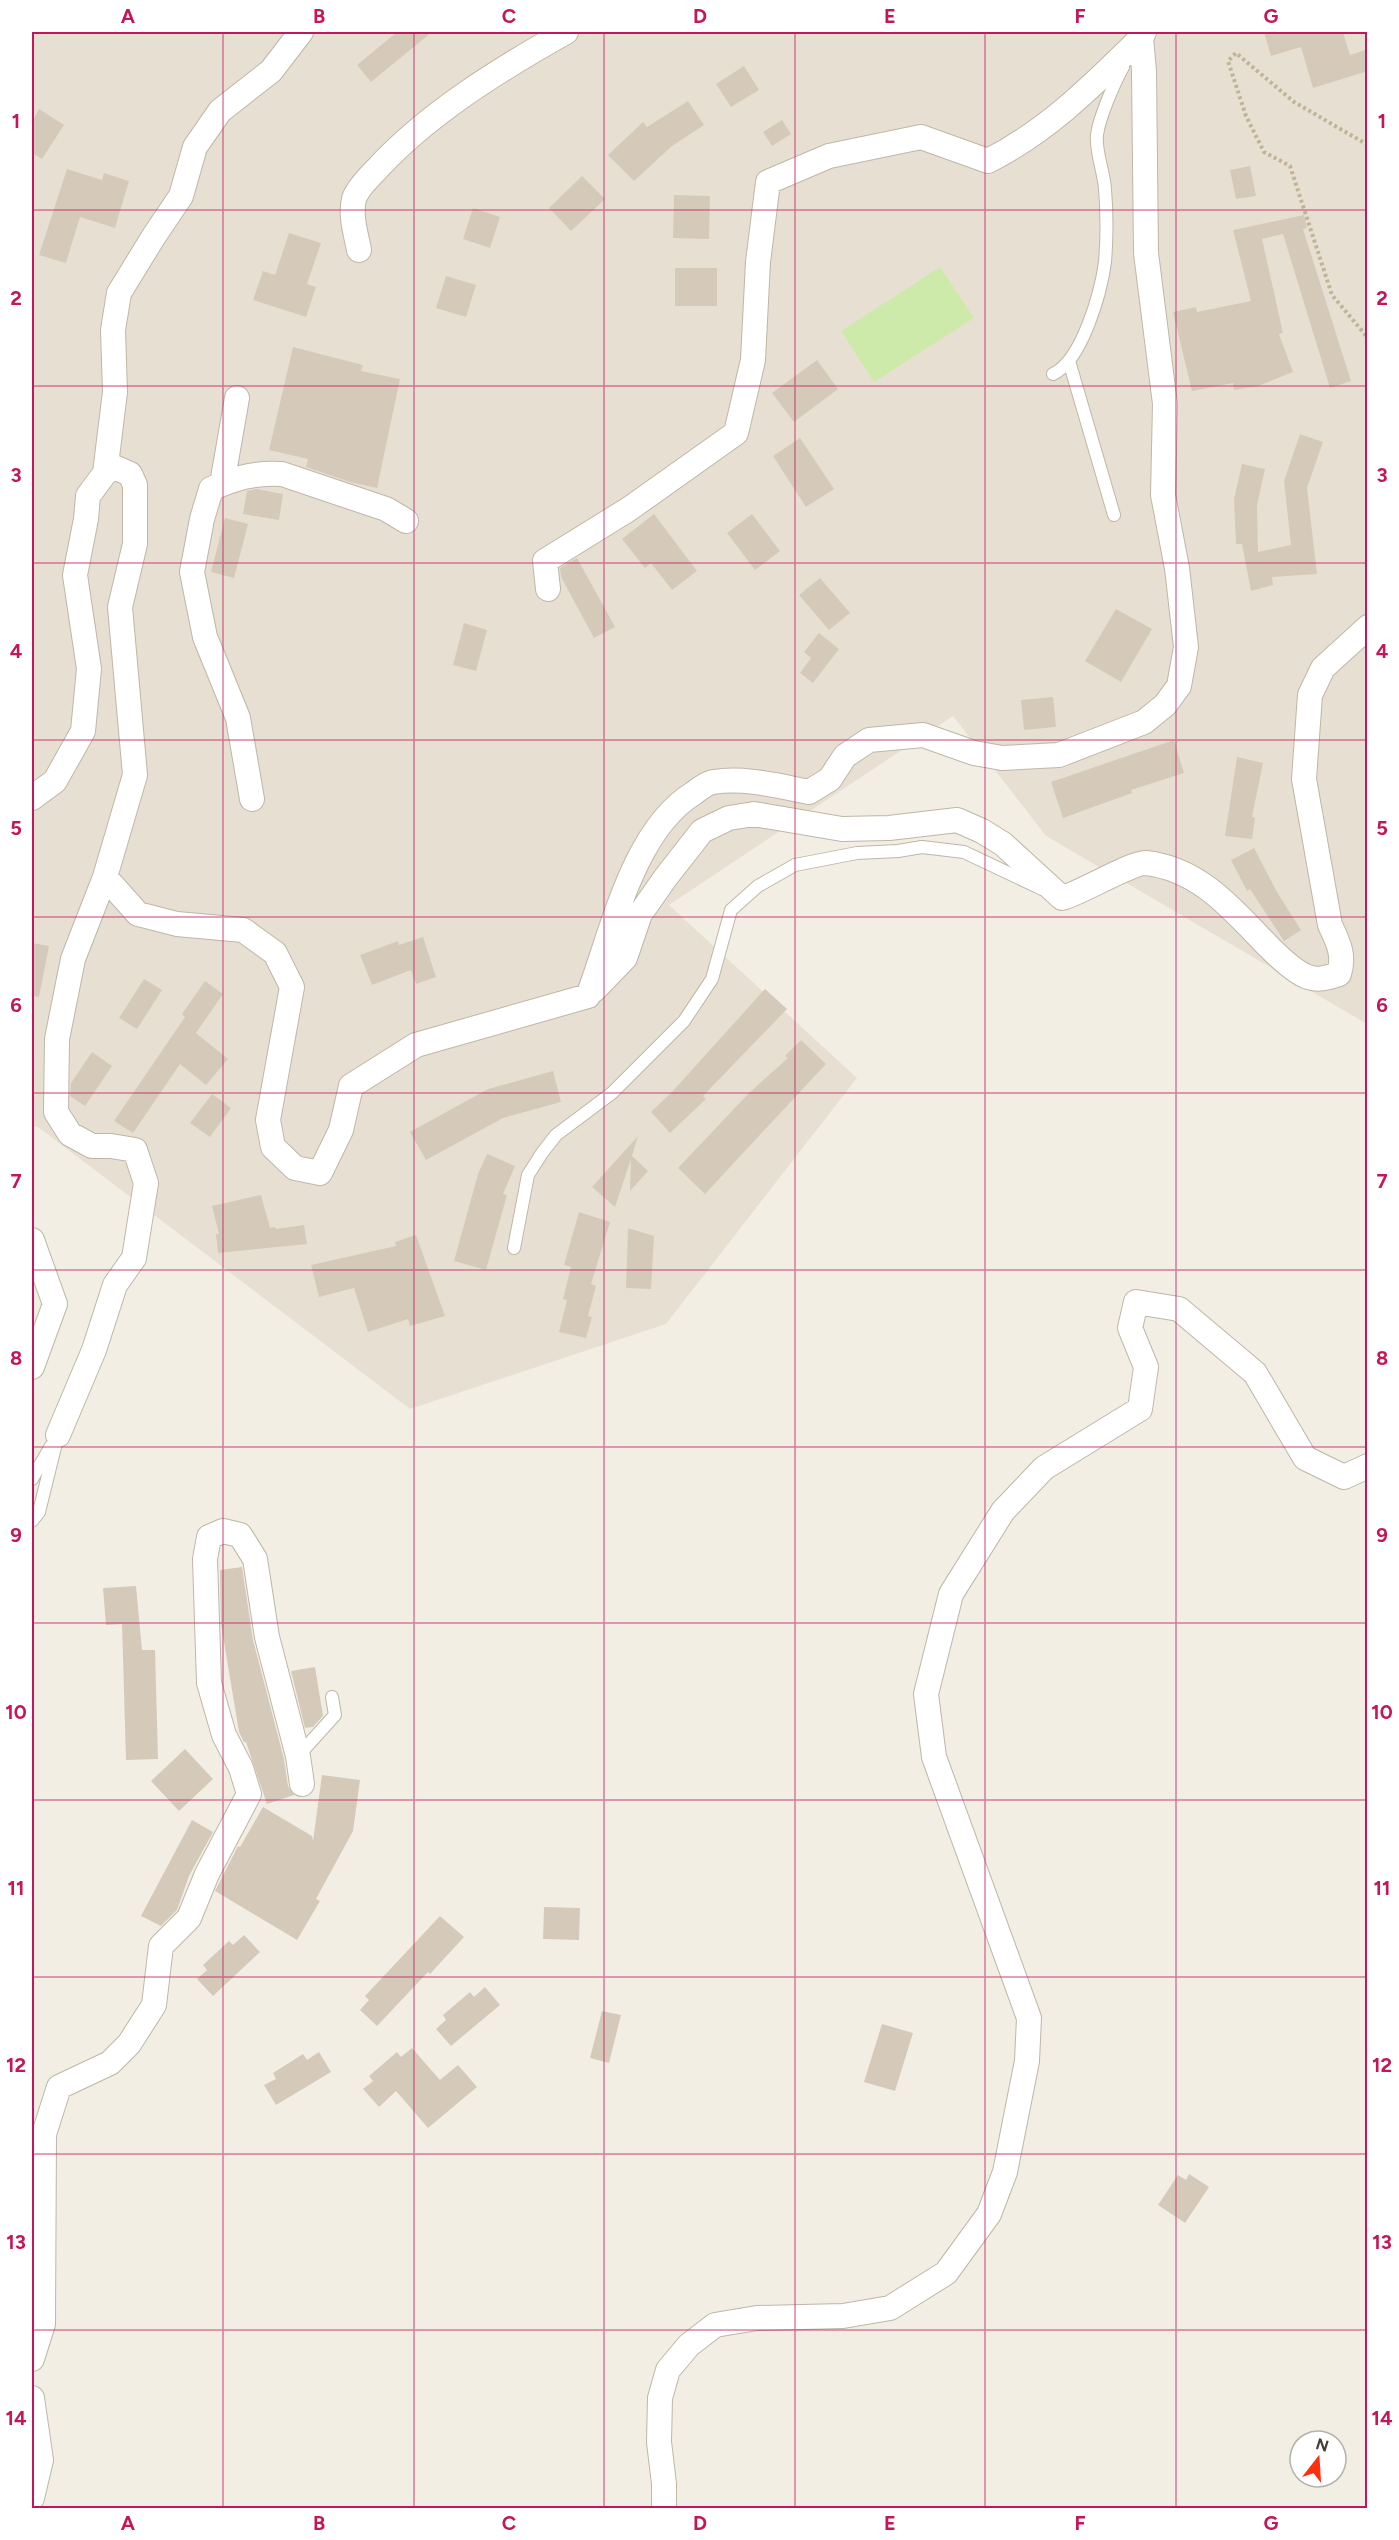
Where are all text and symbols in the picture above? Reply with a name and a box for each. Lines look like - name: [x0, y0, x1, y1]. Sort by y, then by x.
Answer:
- text: A: [121, 4, 136, 28]
- text: B: [313, 4, 325, 28]
- text: C: [502, 4, 516, 28]
- text: D: [693, 4, 707, 28]
- text: E: [884, 4, 896, 28]
- text: F: [1074, 4, 1086, 28]
- text: G: [1264, 4, 1279, 28]
- text: 1: [12, 109, 20, 133]
- text: 1: [1378, 109, 1386, 133]
- text: 2: [10, 286, 22, 310]
- text: 2: [1376, 286, 1388, 310]
- text: 3: [10, 463, 22, 487]
- text: 3: [1376, 463, 1388, 487]
- text: 4: [10, 639, 23, 663]
- text: 4: [1376, 639, 1389, 663]
- text: 5: [10, 816, 22, 840]
- text: 5: [1376, 816, 1388, 840]
- text: 6: [10, 993, 22, 1017]
- text: 6: [1376, 993, 1388, 1017]
- text: 7: [10, 1169, 22, 1193]
- text: 7: [1376, 1169, 1388, 1193]
- text: 8: [10, 1346, 22, 1370]
- text: 8: [1376, 1346, 1388, 1370]
- text: 9: [10, 1523, 22, 1547]
- text: 9: [1376, 1523, 1388, 1547]
- text: 10: [5, 1700, 27, 1724]
- text: 10: [1371, 1700, 1393, 1724]
- text: 11: [8, 1876, 24, 1900]
- text: 11: [1374, 1876, 1390, 1900]
- text: 12: [6, 2053, 26, 2077]
- text: 12: [1372, 2053, 1392, 2077]
- text: 13: [6, 2230, 26, 2254]
- text: 13: [1372, 2230, 1392, 2254]
- text: 14: [5, 2406, 27, 2430]
- text: 14: [1371, 2406, 1393, 2430]
- north arrow: [1288, 2429, 1348, 2489]
- text: N: [1314, 2434, 1331, 2456]
- text: A: [121, 2511, 136, 2535]
- text: B: [313, 2511, 325, 2535]
- text: C: [502, 2511, 516, 2535]
- text: D: [693, 2511, 707, 2535]
- text: E: [884, 2511, 896, 2535]
- text: F: [1074, 2511, 1086, 2535]
- text: G: [1264, 2511, 1279, 2535]

